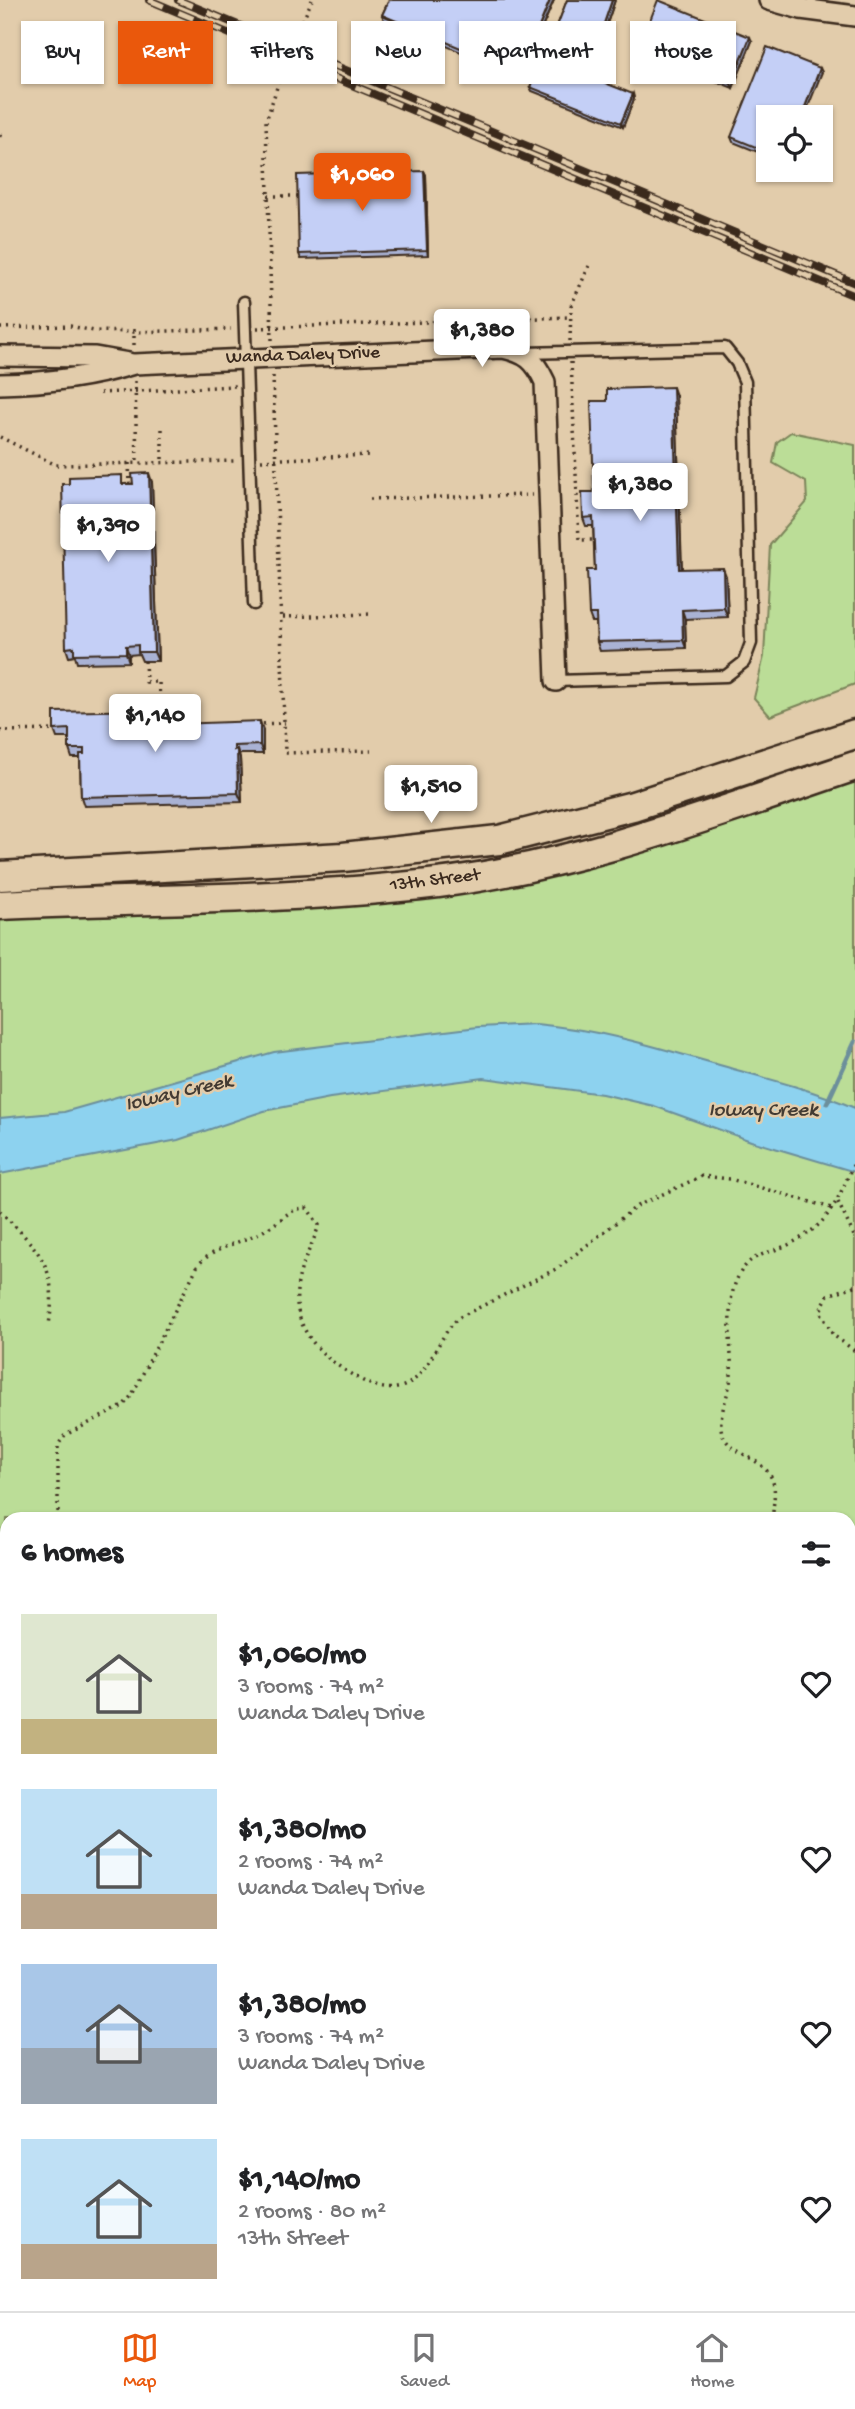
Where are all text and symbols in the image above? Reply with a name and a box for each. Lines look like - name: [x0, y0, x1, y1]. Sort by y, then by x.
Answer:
- chip: Buy: [21, 21, 104, 84]
- chip: Rent: [118, 21, 213, 84]
- chip: Filters: [227, 21, 337, 84]
- chip: New: [351, 21, 445, 84]
- chip: Apartment: [459, 21, 616, 84]
- chip: House: [630, 21, 736, 84]
- map controls: [756, 105, 833, 182]
- button: locate: [756, 105, 833, 182]
- pin: $1,060: [305, 154, 419, 213]
- text: $1,060: [330, 162, 394, 189]
- pin: $1,380: [425, 310, 539, 369]
- text: $1,380: [450, 318, 514, 345]
- street label: Wanda Daley Drive: [226, 342, 381, 370]
- pin: $1,380: [583, 463, 697, 523]
- text: $1,380: [608, 472, 672, 499]
- pin: $1,390: [51, 504, 165, 564]
- text: $1,390: [76, 513, 140, 540]
- pin: $1,140: [98, 694, 212, 754]
- text: $1,140: [125, 703, 185, 730]
- pin: $1,510: [374, 766, 488, 825]
- text: $1,510: [400, 774, 462, 801]
- street label: 13th Street: [388, 864, 484, 898]
- water label: Ioway Creek: [123, 1069, 238, 1118]
- water label: Ioway Creek: [708, 1099, 820, 1124]
- icon: filters: [797, 1535, 835, 1573]
- text: 6 homes: [21, 1537, 123, 1572]
- text: $1,060/mo: [238, 1639, 366, 1674]
- icon: home: [77, 1642, 161, 1726]
- icon: heart: [797, 1665, 835, 1703]
- text: 3 rooms · 74 m²: [238, 1674, 384, 1701]
- text: Wanda Daley Drive: [238, 1701, 425, 1728]
- text: $1,380/mo: [238, 1814, 366, 1849]
- icon: home: [77, 1817, 161, 1901]
- icon: heart: [797, 1840, 835, 1878]
- text: 2 rooms · 74 m²: [238, 1849, 383, 1876]
- text: Wanda Daley Drive: [238, 1876, 425, 1903]
- text: $1,380/mo: [238, 1989, 366, 2024]
- icon: home: [77, 1992, 161, 2076]
- icon: heart: [797, 2015, 835, 2053]
- text: 3 rooms · 74 m²: [238, 2024, 384, 2051]
- text: Wanda Daley Drive: [238, 2051, 425, 2078]
- text: $1,140/mo: [238, 2164, 360, 2199]
- icon: home: [77, 2167, 161, 2251]
- icon: heart: [797, 2190, 835, 2228]
- text: 2 rooms · 80 m²: [238, 2199, 386, 2226]
- text: 13th Street: [238, 2226, 348, 2253]
- tab: Map: [121, 2329, 159, 2394]
- tab: Saved: [400, 2329, 449, 2394]
- tab: Home: [690, 2329, 734, 2394]

